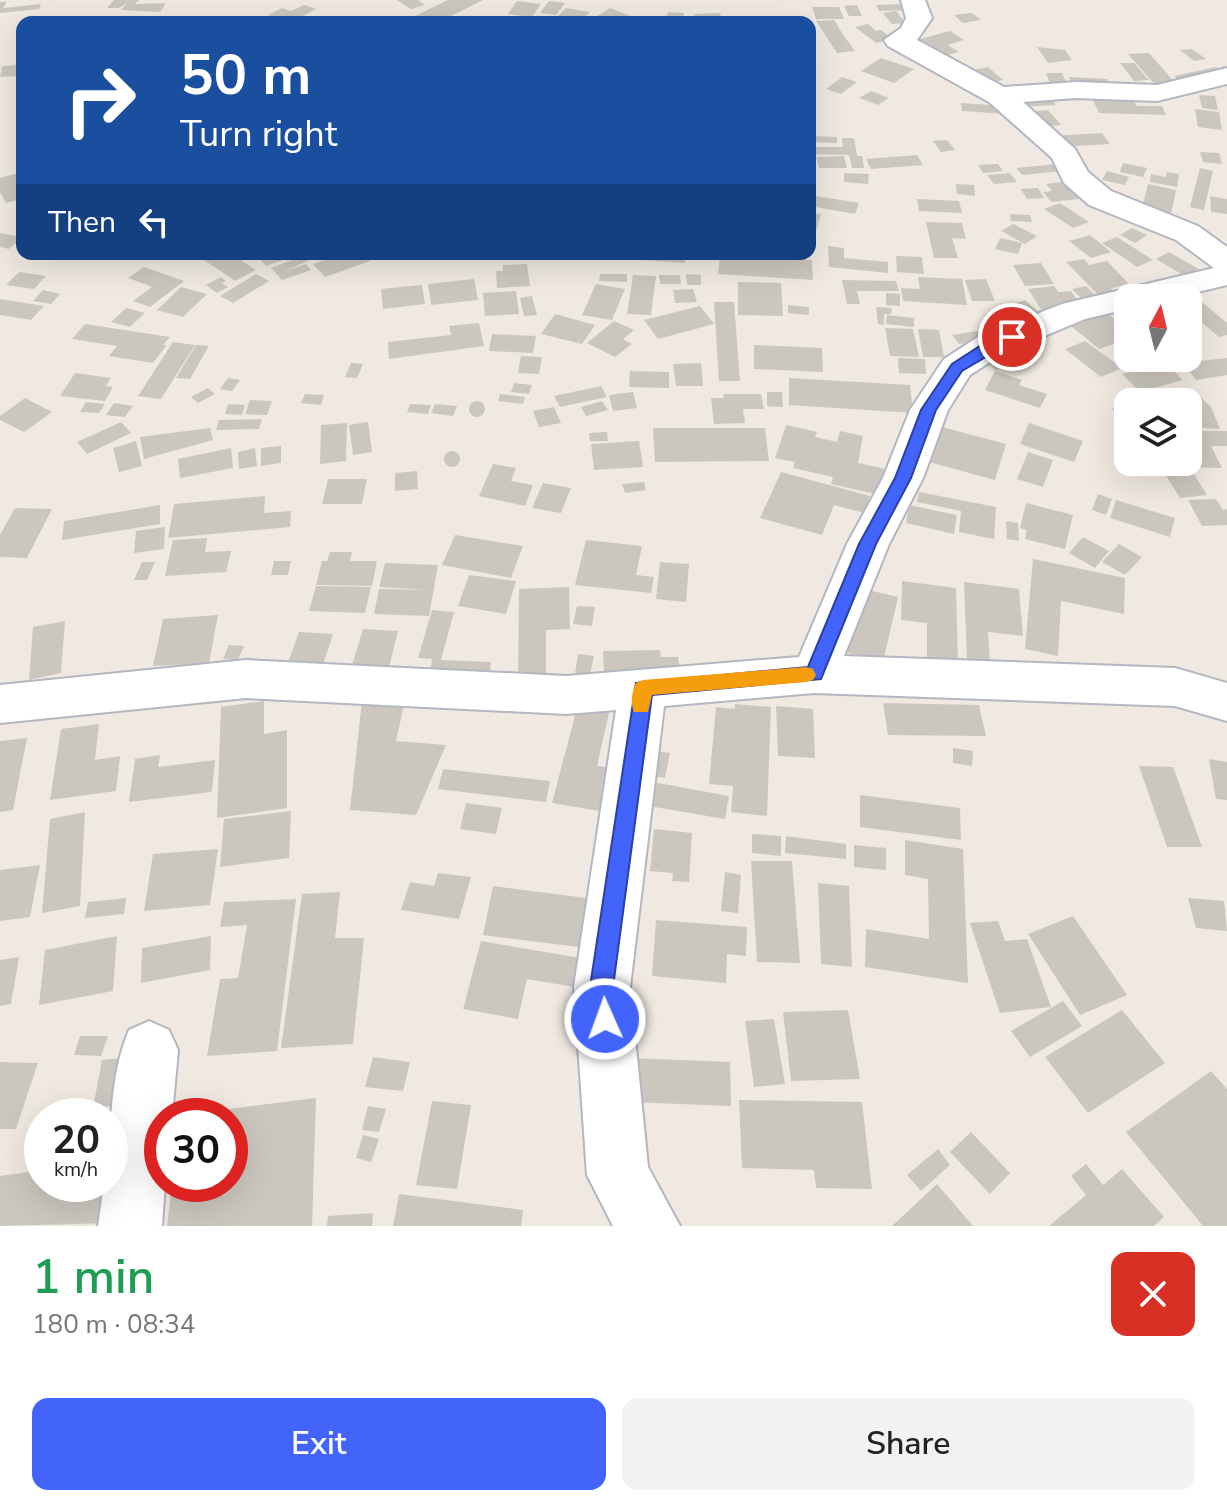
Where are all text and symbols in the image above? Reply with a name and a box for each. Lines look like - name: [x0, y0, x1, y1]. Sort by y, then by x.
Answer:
- text: 50 m: [180, 37, 311, 114]
- icon: right: [48, 48, 152, 152]
- text: Turn right: [180, 110, 337, 159]
- icon: left: [132, 200, 176, 244]
- text: Then: [48, 202, 116, 243]
- north arrow: [1114, 284, 1202, 372]
- map controls: [1114, 284, 1202, 476]
- pin: [978, 303, 1046, 371]
- icon: arrive: [990, 315, 1034, 359]
- button: layers: [1114, 388, 1202, 476]
- position arrow: [563, 977, 647, 1061]
- speed limit sign: 30: [144, 1098, 248, 1202]
- text: 20: [52, 1113, 100, 1167]
- text: km/h: [54, 1156, 98, 1183]
- text: 1 min: [32, 1244, 154, 1310]
- button: close: [1111, 1252, 1195, 1336]
- text: 180 m · 08:34: [32, 1307, 195, 1342]
- button: Exit: [32, 1398, 606, 1490]
- button: Share: [622, 1398, 1195, 1490]

